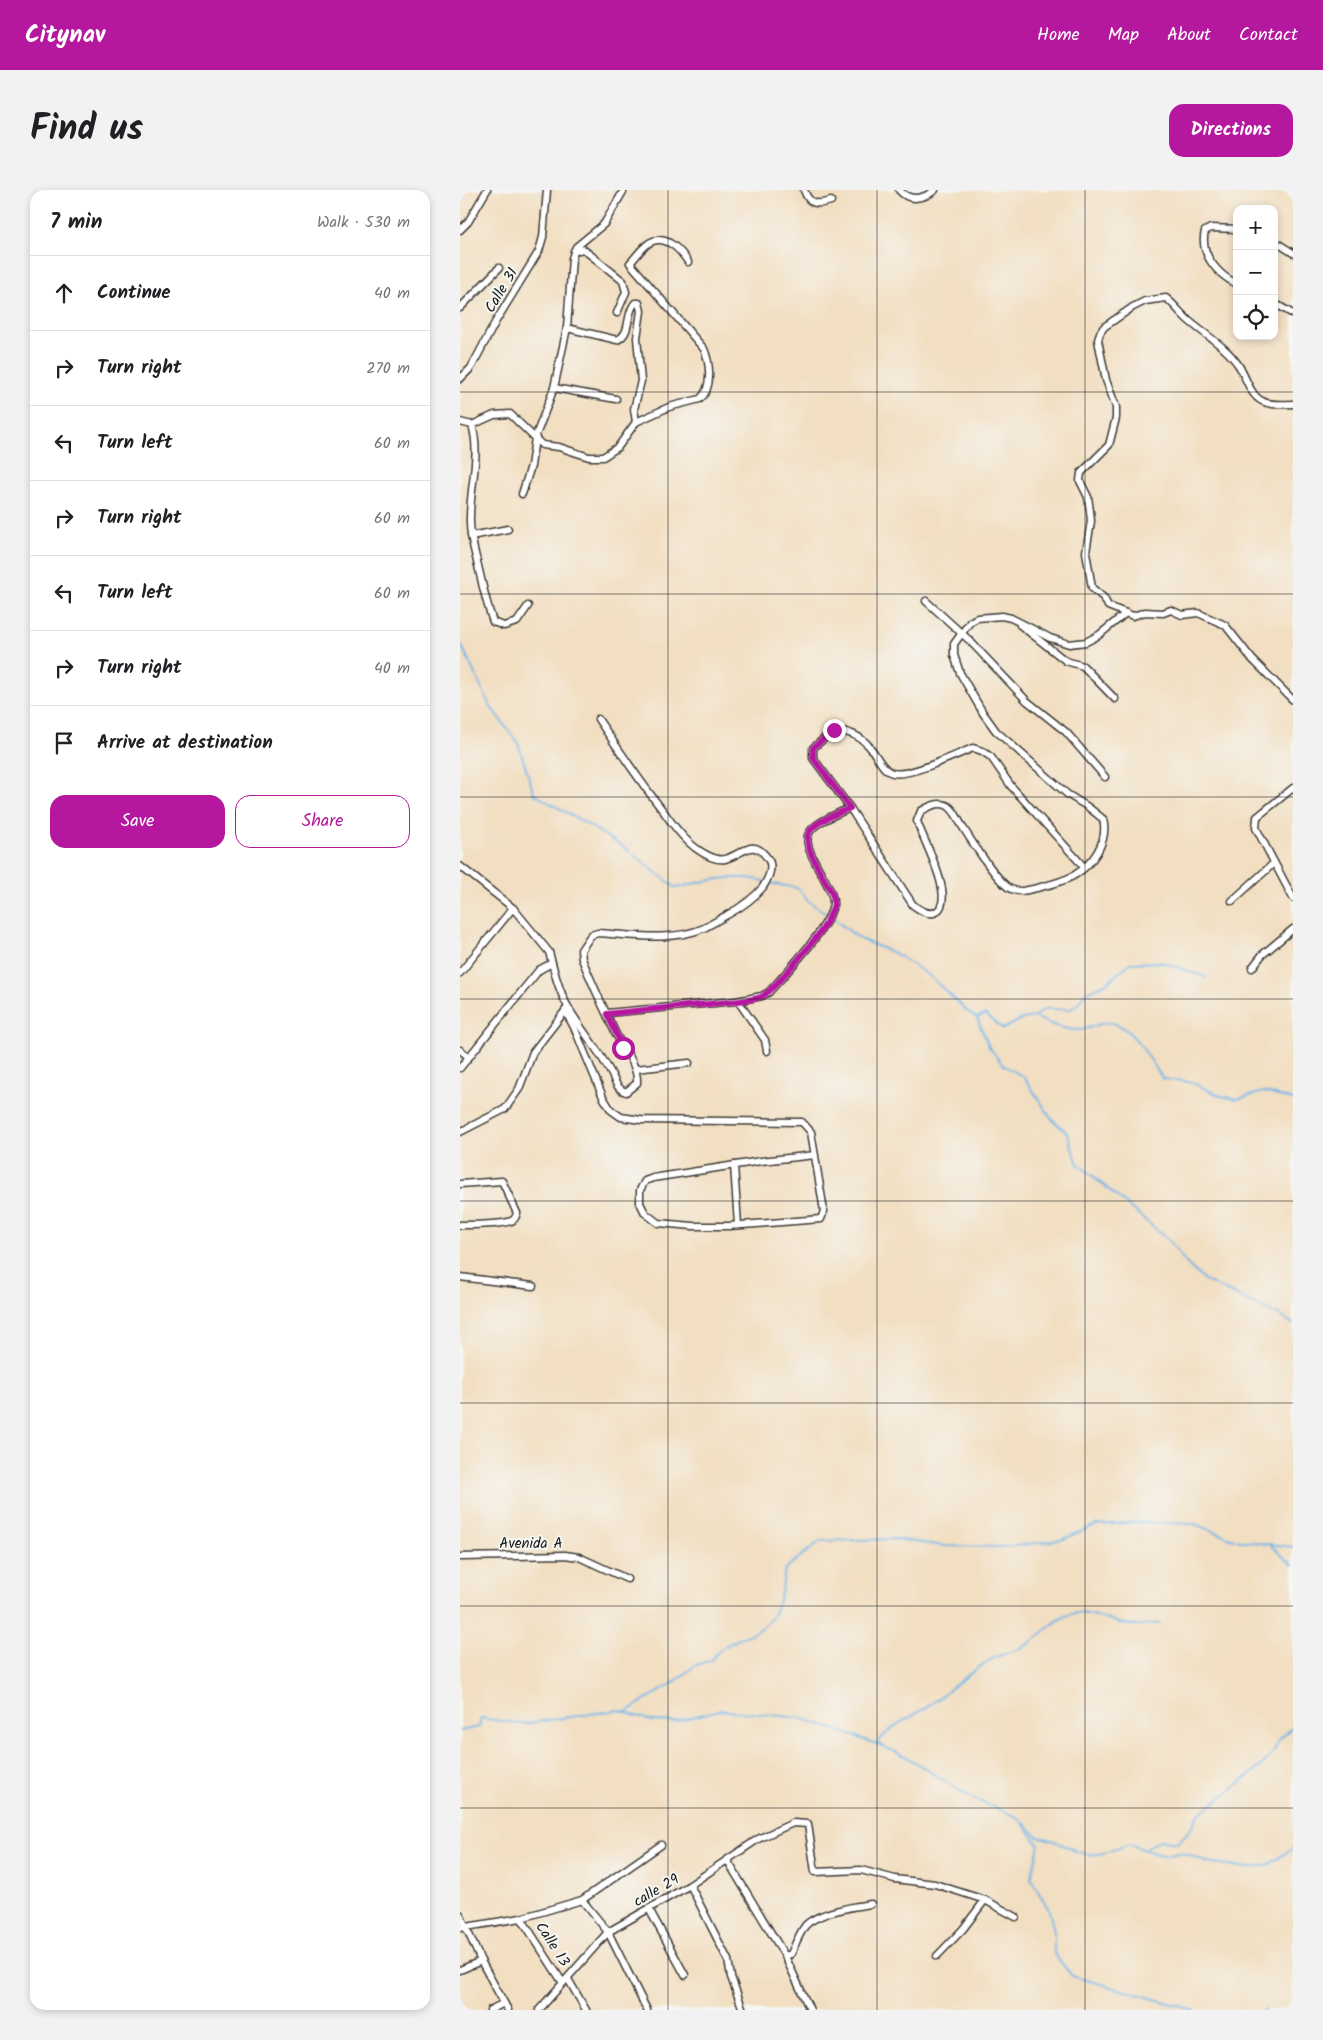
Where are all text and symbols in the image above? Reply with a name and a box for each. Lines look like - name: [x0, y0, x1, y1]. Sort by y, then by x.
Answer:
- text: Citynav: [25, 16, 105, 55]
- text: Home: [1037, 21, 1080, 50]
- text: Map: [1108, 21, 1139, 50]
- text: About: [1167, 21, 1211, 50]
- text: Contact: [1239, 21, 1298, 50]
- text: Find us: [30, 102, 143, 158]
- button: Directions: [1169, 104, 1293, 157]
- map controls: [1233, 205, 1278, 340]
- button: +: [1233, 205, 1278, 250]
- text: 7 min: [50, 206, 102, 239]
- text: Walk · 530 m: [317, 210, 410, 235]
- button: −: [1233, 250, 1278, 295]
- street label: Calle 31: [479, 263, 525, 318]
- text: Continue: [97, 278, 170, 308]
- icon: ahead: [50, 279, 78, 307]
- text: 40 m: [374, 281, 410, 306]
- button: locate: [1233, 295, 1278, 340]
- text: Turn right: [97, 353, 182, 383]
- icon: right: [50, 354, 78, 382]
- text: 270 m: [366, 356, 410, 381]
- text: Turn left: [97, 428, 172, 458]
- icon: left: [50, 429, 78, 457]
- text: 60 m: [374, 431, 410, 456]
- text: Turn right: [97, 503, 182, 533]
- icon: right: [50, 504, 78, 532]
- text: 60 m: [374, 506, 410, 531]
- text: Turn left: [97, 578, 172, 608]
- icon: left: [50, 579, 78, 607]
- text: 60 m: [374, 581, 410, 606]
- text: Turn right: [97, 653, 182, 683]
- icon: right: [50, 654, 78, 682]
- text: 40 m: [374, 656, 410, 681]
- route end: [823, 719, 846, 742]
- text: Arrive at destination: [97, 728, 273, 758]
- icon: arrive: [50, 729, 78, 757]
- button: Save: [50, 795, 225, 848]
- button: Share: [235, 795, 410, 848]
- route start: [612, 1037, 635, 1060]
- street label: Avenida A: [499, 1532, 563, 1556]
- street label: calle 29: [629, 1868, 685, 1914]
- street label: Calle 13: [529, 1917, 576, 1972]

